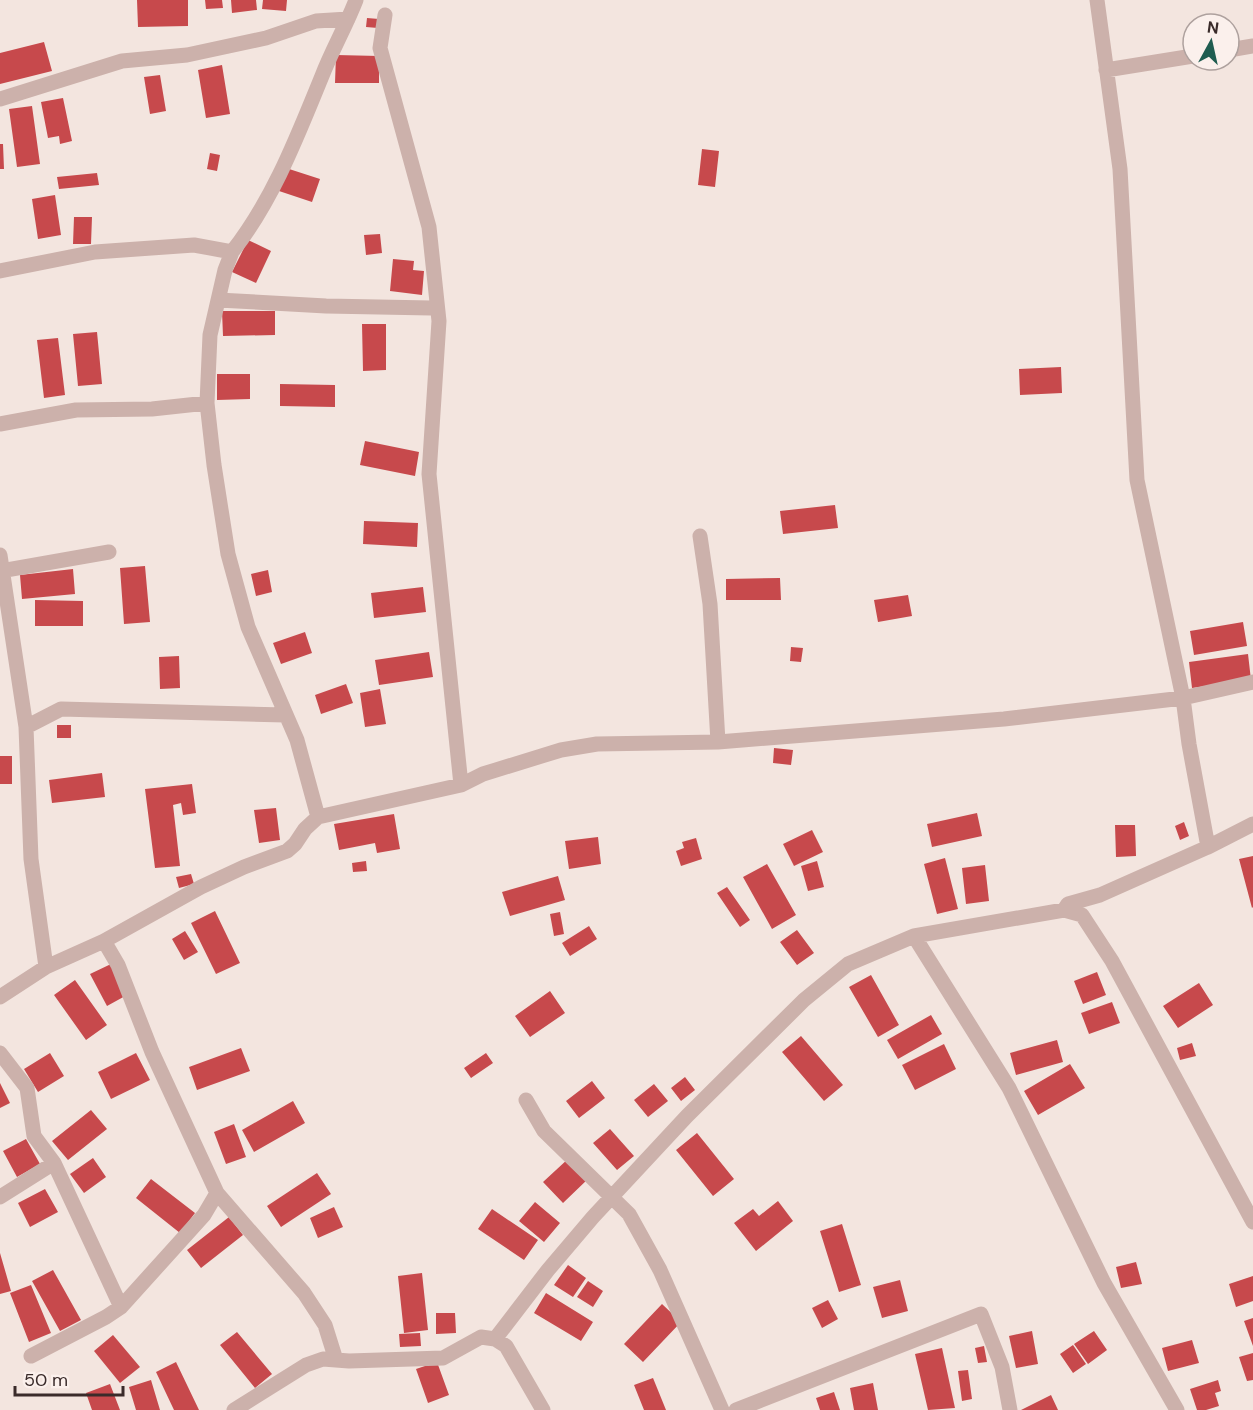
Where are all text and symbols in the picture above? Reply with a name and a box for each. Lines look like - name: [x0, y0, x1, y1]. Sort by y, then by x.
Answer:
- north arrow: [1181, 12, 1241, 72]
- text: N: [1206, 16, 1220, 39]
- scale bar: [15, 1359, 123, 1397]
- text: 50 m: [24, 1368, 68, 1392]

